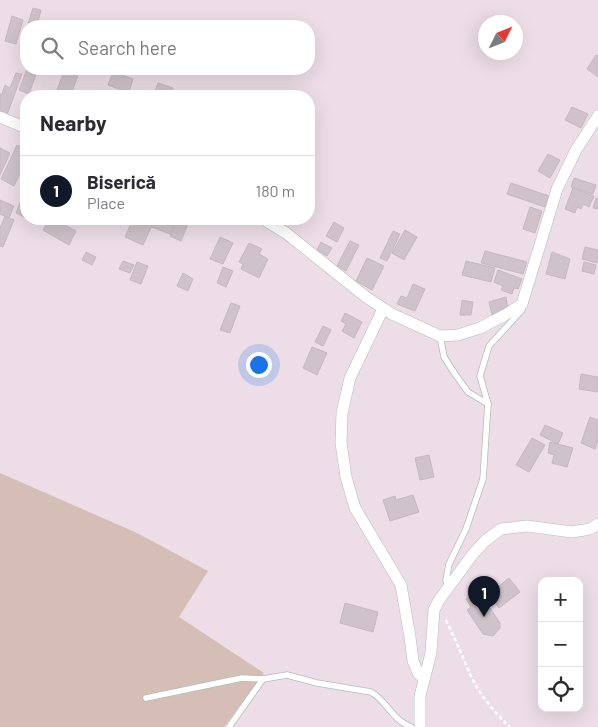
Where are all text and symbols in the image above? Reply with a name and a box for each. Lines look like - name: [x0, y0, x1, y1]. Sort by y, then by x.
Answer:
- north arrow: [478, 15, 523, 60]
- search box: [20, 20, 315, 75]
- icon: search: [38, 34, 66, 62]
- text: Search here: [78, 36, 177, 59]
- text: Nearby: [40, 110, 106, 135]
- text: Biserică: [87, 170, 156, 193]
- text: 1: [53, 181, 59, 200]
- text: 180 m: [256, 181, 295, 200]
- text: Place: [87, 193, 125, 212]
- your location: [246, 352, 272, 378]
- pin: 1: [468, 576, 500, 617]
- map controls: [538, 577, 583, 712]
- button: +: [538, 577, 583, 622]
- button: −: [538, 622, 583, 667]
- button: locate: [538, 667, 583, 712]

